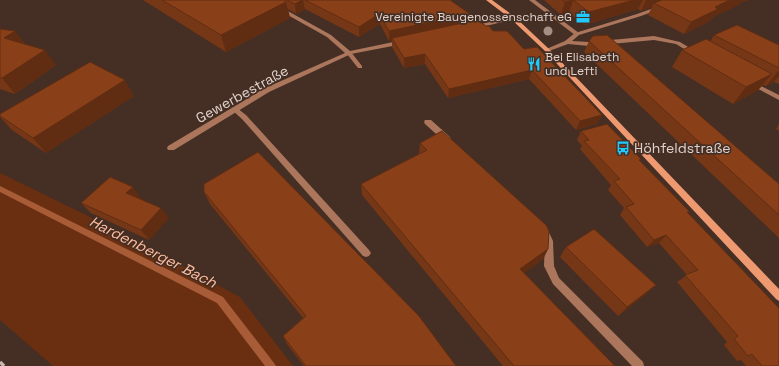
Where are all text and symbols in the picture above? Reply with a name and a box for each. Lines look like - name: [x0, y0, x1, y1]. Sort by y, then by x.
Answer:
- place label: Vereinigte Baugenossenschaft eG: [375, 9, 572, 25]
- office icon: Vereinigte Baugenossenschaft eG: [575, 9, 591, 25]
- place label: Bei Elisabeth und Lefti: [545, 49, 619, 79]
- restaurant icon: Bei Elisabeth und Lefti: [526, 56, 542, 72]
- street label: Gewerbestraße: [193, 61, 291, 127]
- place label: Höhfeldstraße: [634, 139, 731, 157]
- bus stop icon: Höhfeldstraße: [615, 140, 631, 156]
- water label: Hardenberger Bach: [87, 211, 221, 292]

